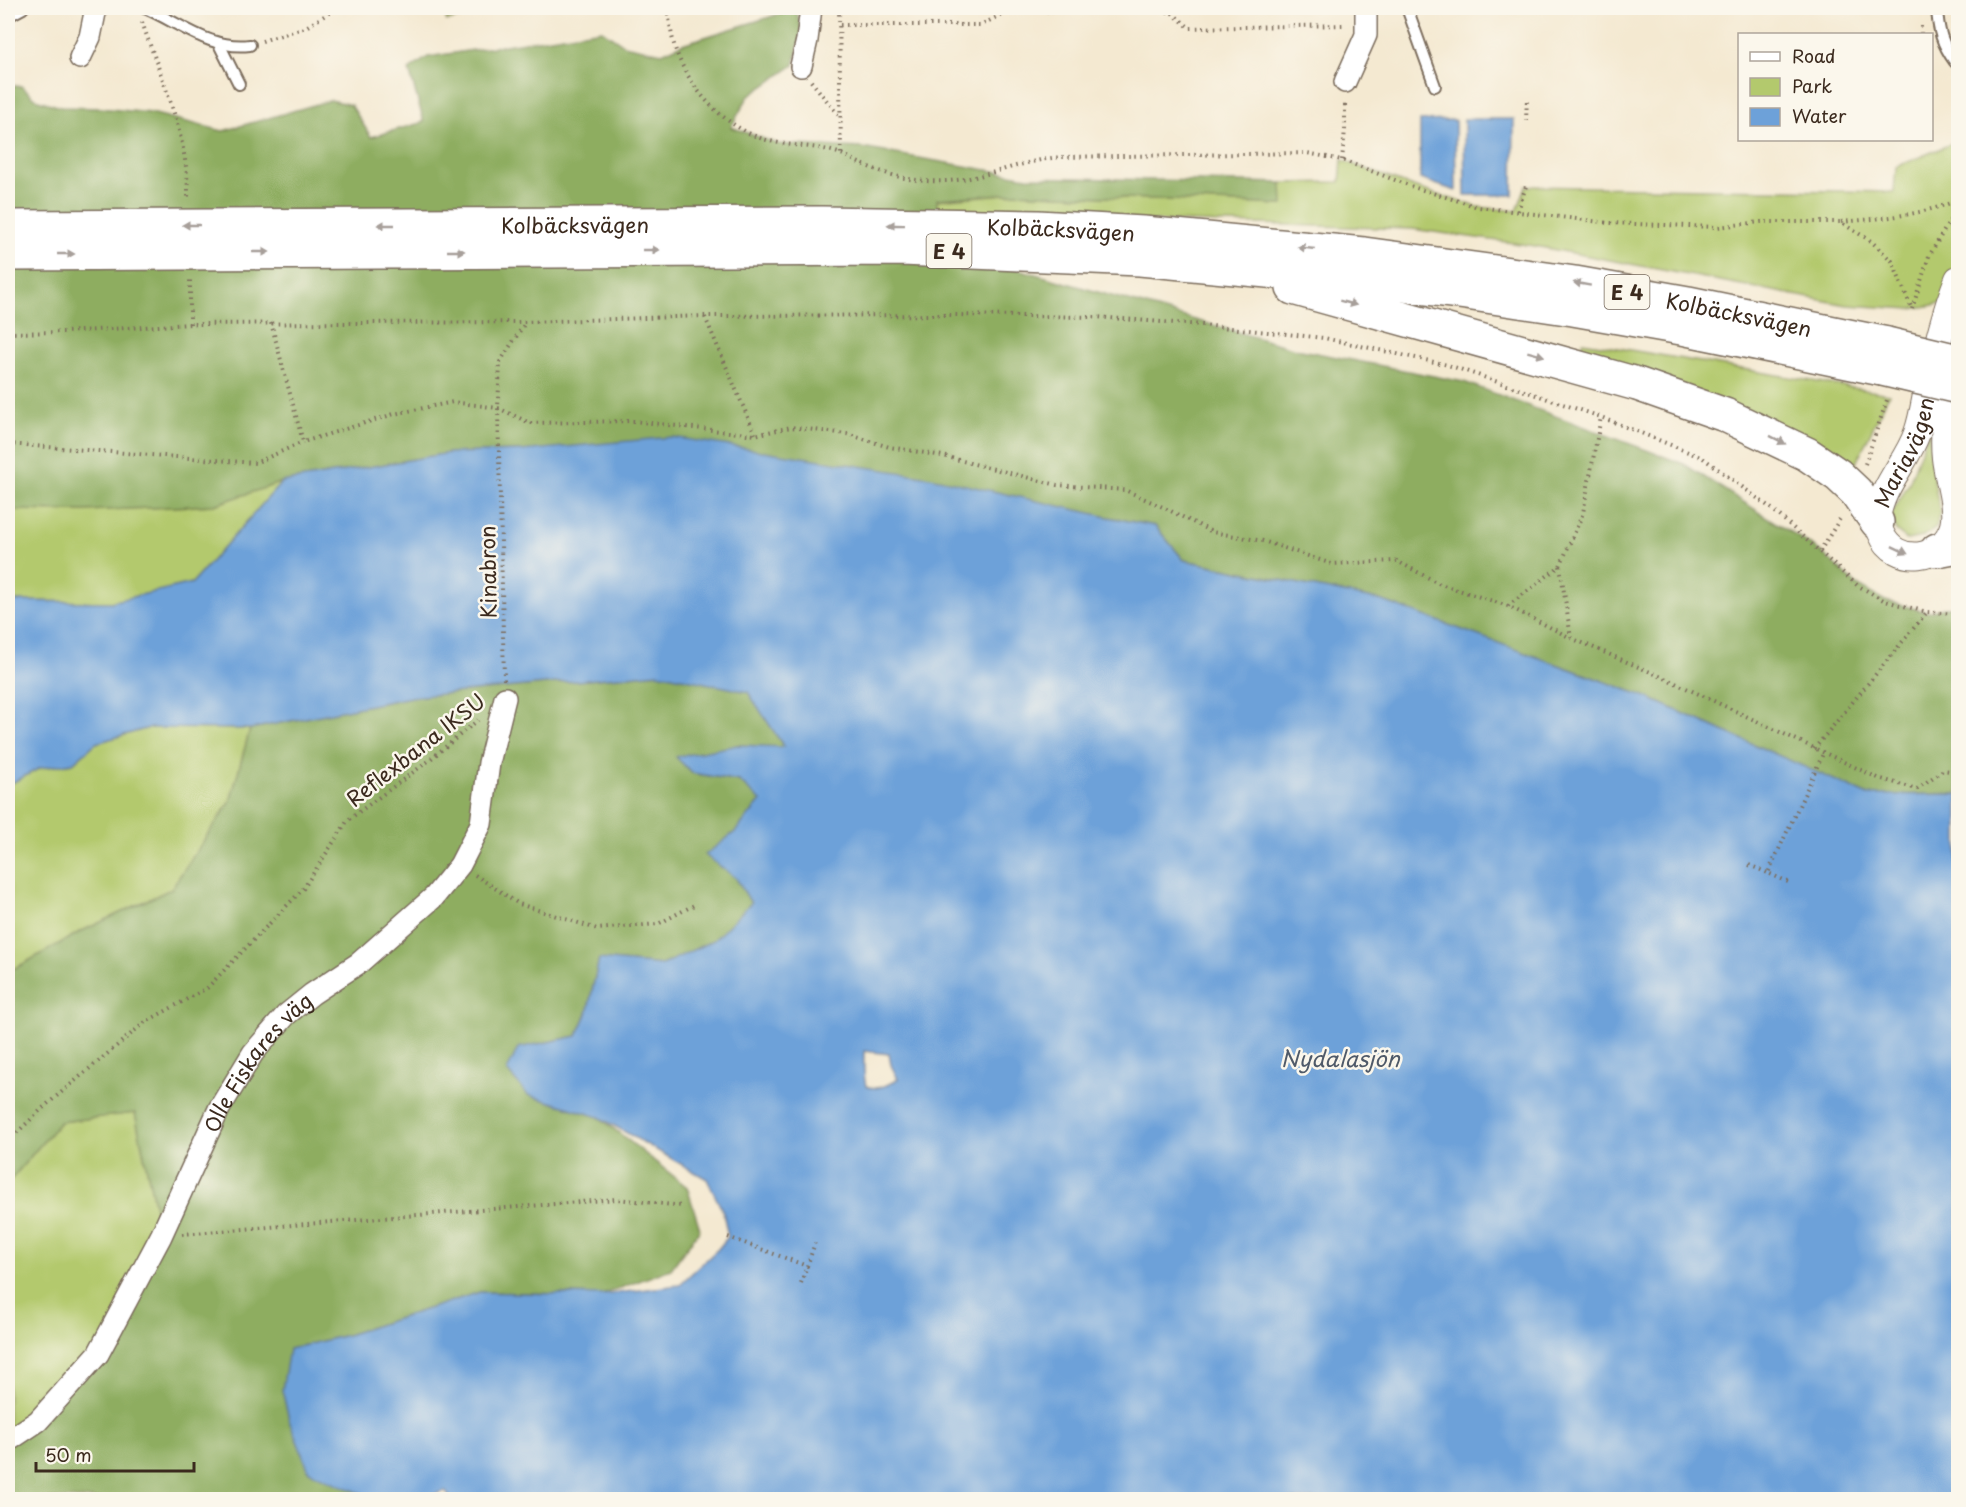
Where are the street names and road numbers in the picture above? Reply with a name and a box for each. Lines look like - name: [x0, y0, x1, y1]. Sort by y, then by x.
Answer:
- street label: Kolbäcksvägen: [501, 208, 649, 241]
- street label: Kolbäcksvägen: [987, 210, 1136, 249]
- road number: E 4: [926, 234, 972, 268]
- road number: E 4: [1604, 275, 1650, 309]
- street label: Kolbäcksvägen: [1664, 283, 1815, 344]
- street label: Mariavägen: [1865, 394, 1941, 512]
- street label: Kinabron: [470, 525, 504, 619]
- street label: Reflexbana IKSU: [339, 685, 491, 813]
- street label: Olle Fiskares väg: [195, 984, 319, 1137]

